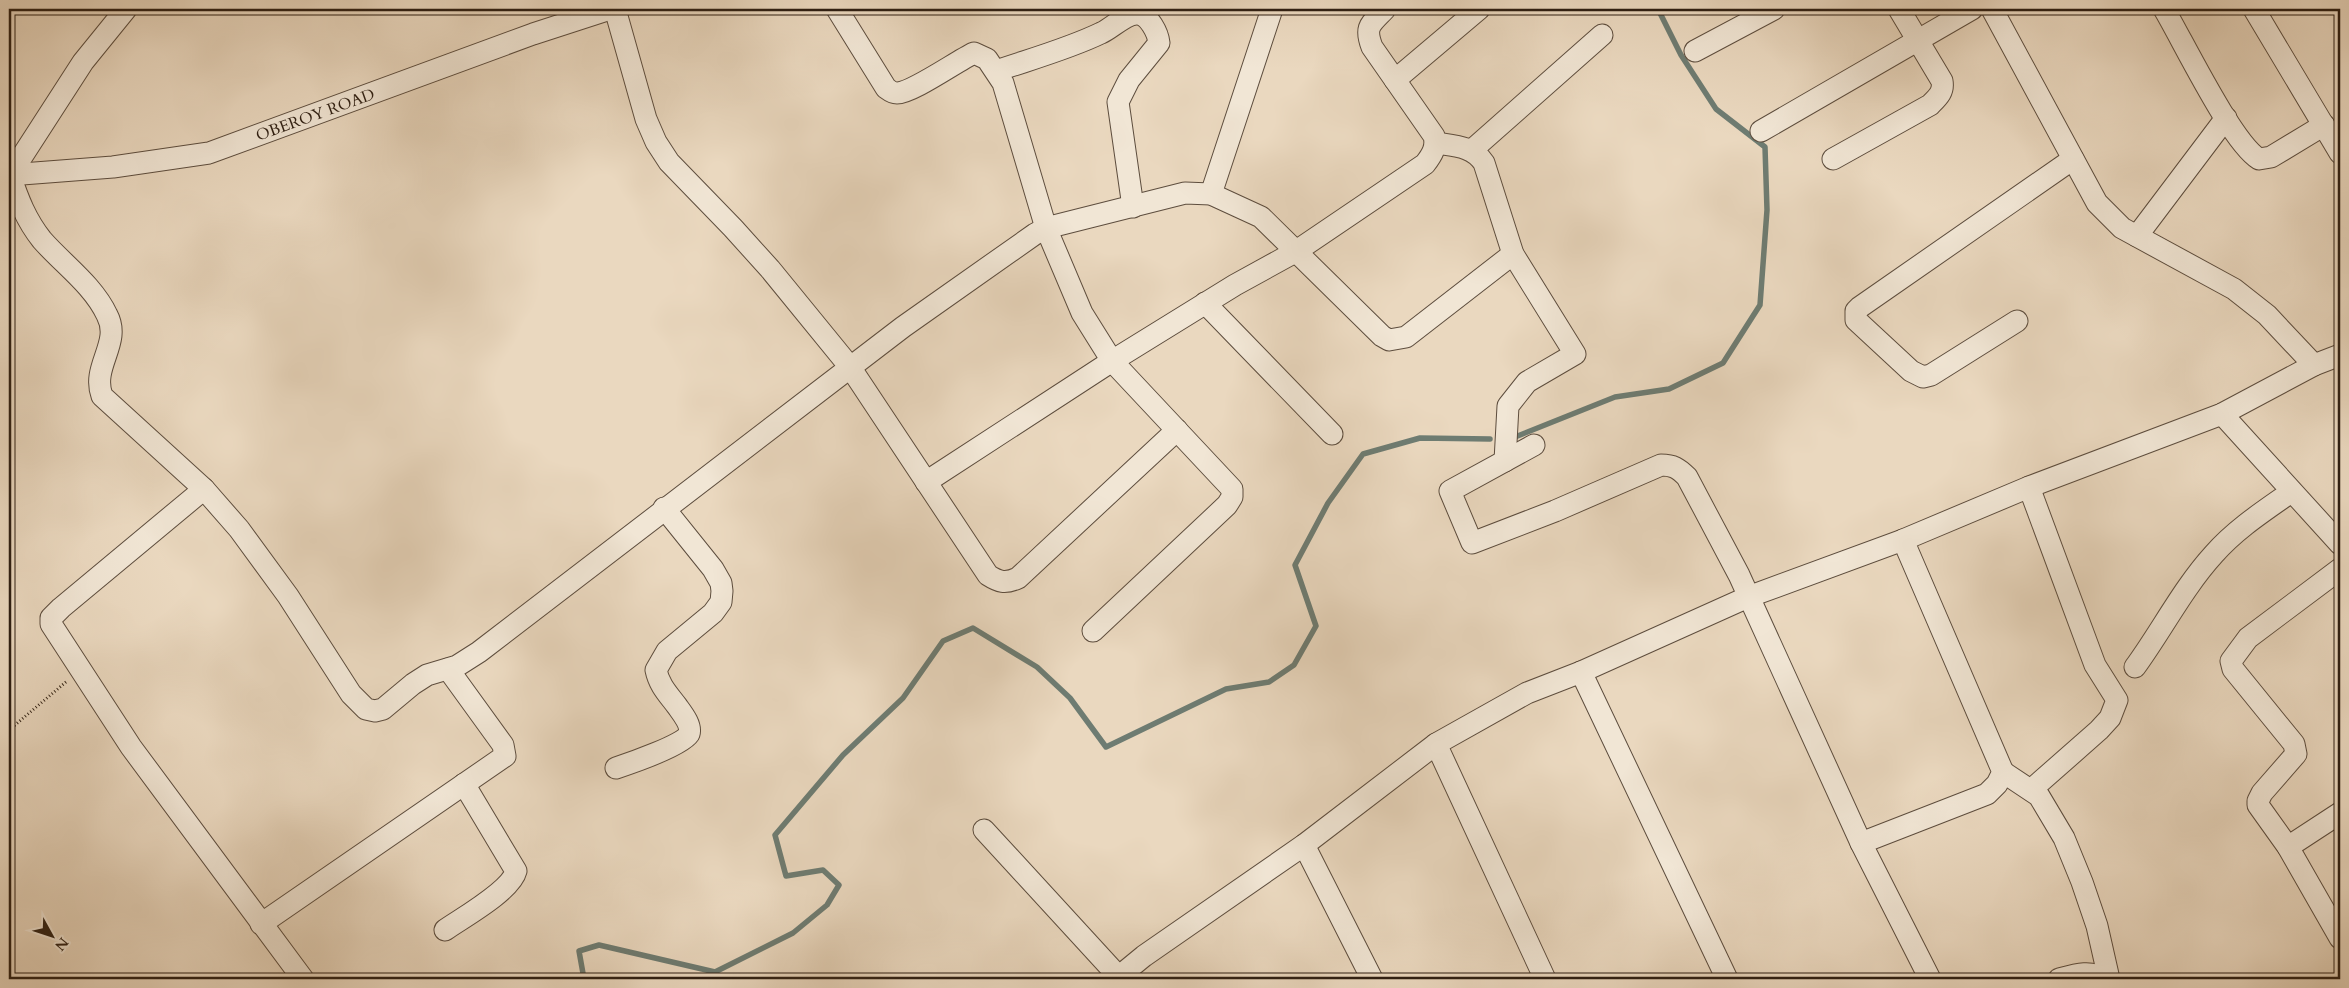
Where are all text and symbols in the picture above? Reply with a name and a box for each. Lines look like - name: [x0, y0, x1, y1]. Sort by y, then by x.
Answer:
- street label: OBEROY ROAD: [253, 83, 378, 147]
- north arrow: [28, 910, 78, 960]
- text: N: [50, 933, 73, 955]

